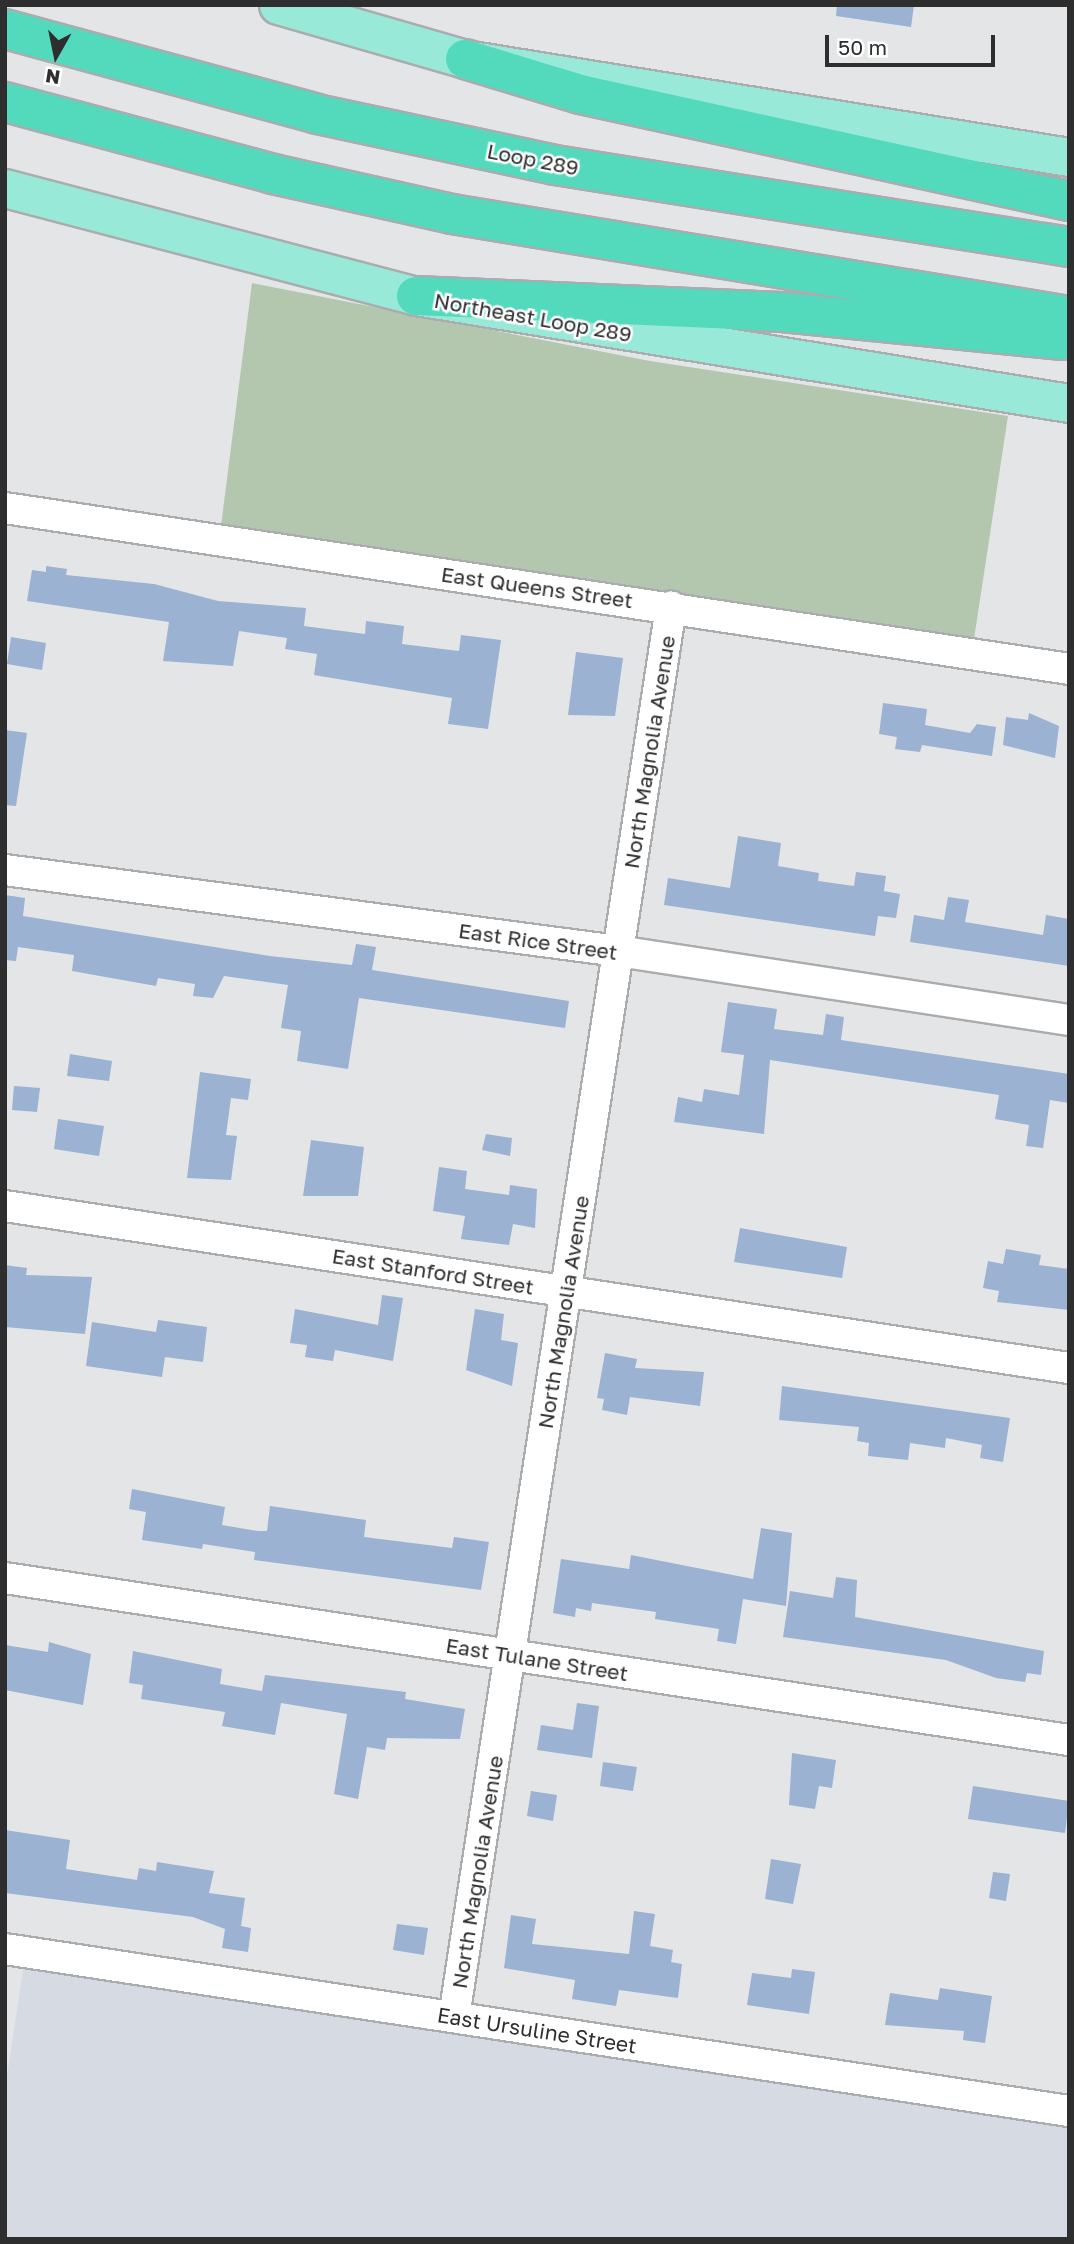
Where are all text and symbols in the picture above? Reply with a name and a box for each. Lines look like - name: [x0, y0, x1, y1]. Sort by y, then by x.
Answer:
- north arrow: [21, 21, 91, 91]
- scale bar: [829, 21, 999, 65]
- text: 50 m: [838, 34, 887, 60]
- text: N: [44, 65, 62, 90]
- street label: Loop 289: [485, 138, 581, 180]
- street label: Northeast Loop 289: [432, 287, 634, 347]
- street label: East Queens Street: [440, 561, 634, 613]
- street label: North Magnolia Avenue: [618, 634, 680, 870]
- street label: East Rice Street: [457, 917, 619, 965]
- street label: North Magnolia Avenue: [532, 1194, 594, 1430]
- street label: East Stanford Street: [330, 1243, 536, 1299]
- street label: East Tulane Street: [444, 1632, 630, 1686]
- street label: North Magnolia Avenue: [446, 1754, 508, 1990]
- street label: East Ursuline Street: [436, 2002, 638, 2058]

